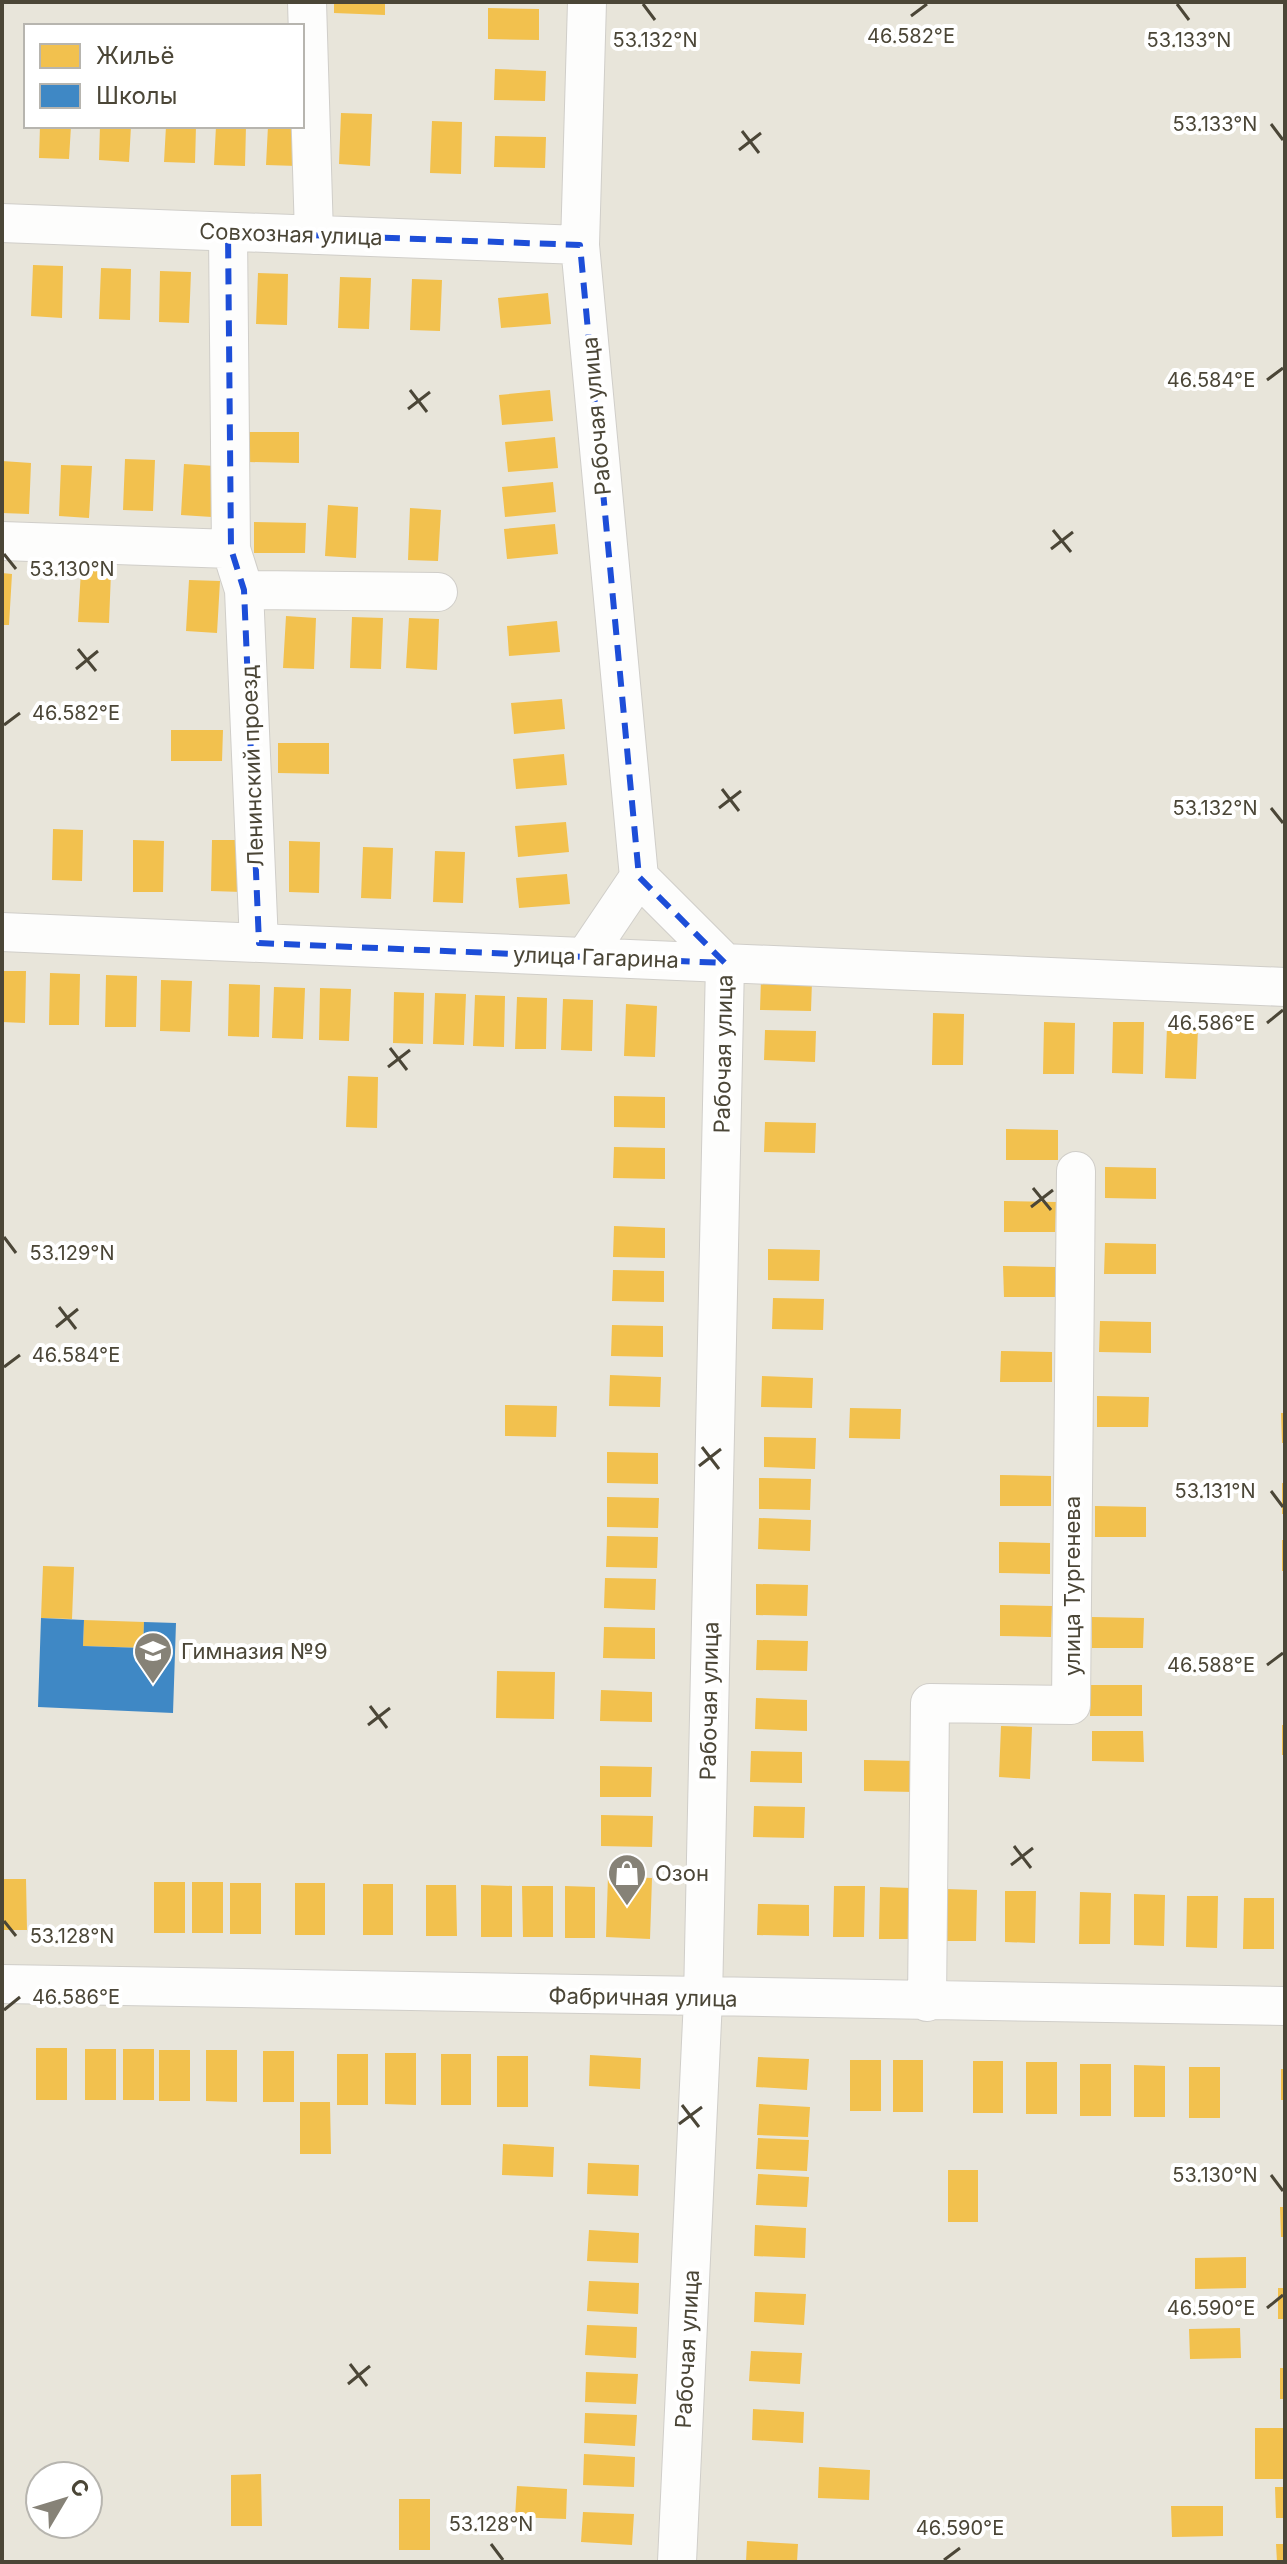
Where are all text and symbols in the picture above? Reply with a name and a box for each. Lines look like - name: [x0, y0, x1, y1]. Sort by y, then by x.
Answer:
- legend: [24, 24, 304, 128]
- text: 46.582°E: [867, 24, 955, 48]
- text: 53.132°N: [613, 28, 697, 52]
- text: 53.133°N: [1147, 28, 1231, 52]
- text: Жильё: [96, 41, 174, 70]
- text: Школы: [96, 81, 177, 110]
- text: 53.133°N: [1173, 112, 1257, 136]
- street label: Совхозная улица: [199, 218, 383, 250]
- street label: Рабочая улица: [576, 336, 616, 496]
- text: 46.584°E: [1167, 368, 1255, 392]
- text: 53.130°N: [29, 557, 115, 581]
- street label: Ленинский проезд: [235, 664, 269, 867]
- text: 46.582°E: [32, 701, 120, 725]
- text: 53.132°N: [1173, 796, 1257, 820]
- street label: улица Гагарина: [513, 941, 679, 973]
- street label: Рабочая улица: [709, 974, 737, 1134]
- text: 46.586°E: [1167, 1011, 1255, 1035]
- text: 53.129°N: [29, 1241, 115, 1265]
- text: 46.584°E: [32, 1343, 120, 1367]
- text: 53.131°N: [1175, 1479, 1255, 1503]
- street label: улица Тургенева: [1059, 1496, 1085, 1676]
- street label: Рабочая улица: [695, 1621, 723, 1781]
- school or university icon: Гимназия №9: [132, 1630, 174, 1685]
- place label: Гимназия №9: [181, 1638, 328, 1664]
- text: 46.588°E: [1167, 1653, 1255, 1677]
- shop icon: Озон: [606, 1852, 648, 1907]
- place label: Озон: [655, 1860, 709, 1886]
- text: 53.128°N: [30, 1924, 114, 1948]
- street label: Фабричная улица: [548, 1982, 738, 2012]
- text: 46.586°E: [32, 1985, 120, 2009]
- text: 53.130°N: [1172, 2163, 1258, 2187]
- street label: Рабочая улица: [670, 2269, 704, 2429]
- text: 46.590°E: [1167, 2296, 1255, 2320]
- north arrow: [24, 2460, 104, 2540]
- text: С: [65, 2473, 95, 2502]
- text: 53.128°N: [449, 2512, 533, 2536]
- text: 46.590°E: [916, 2516, 1004, 2540]

